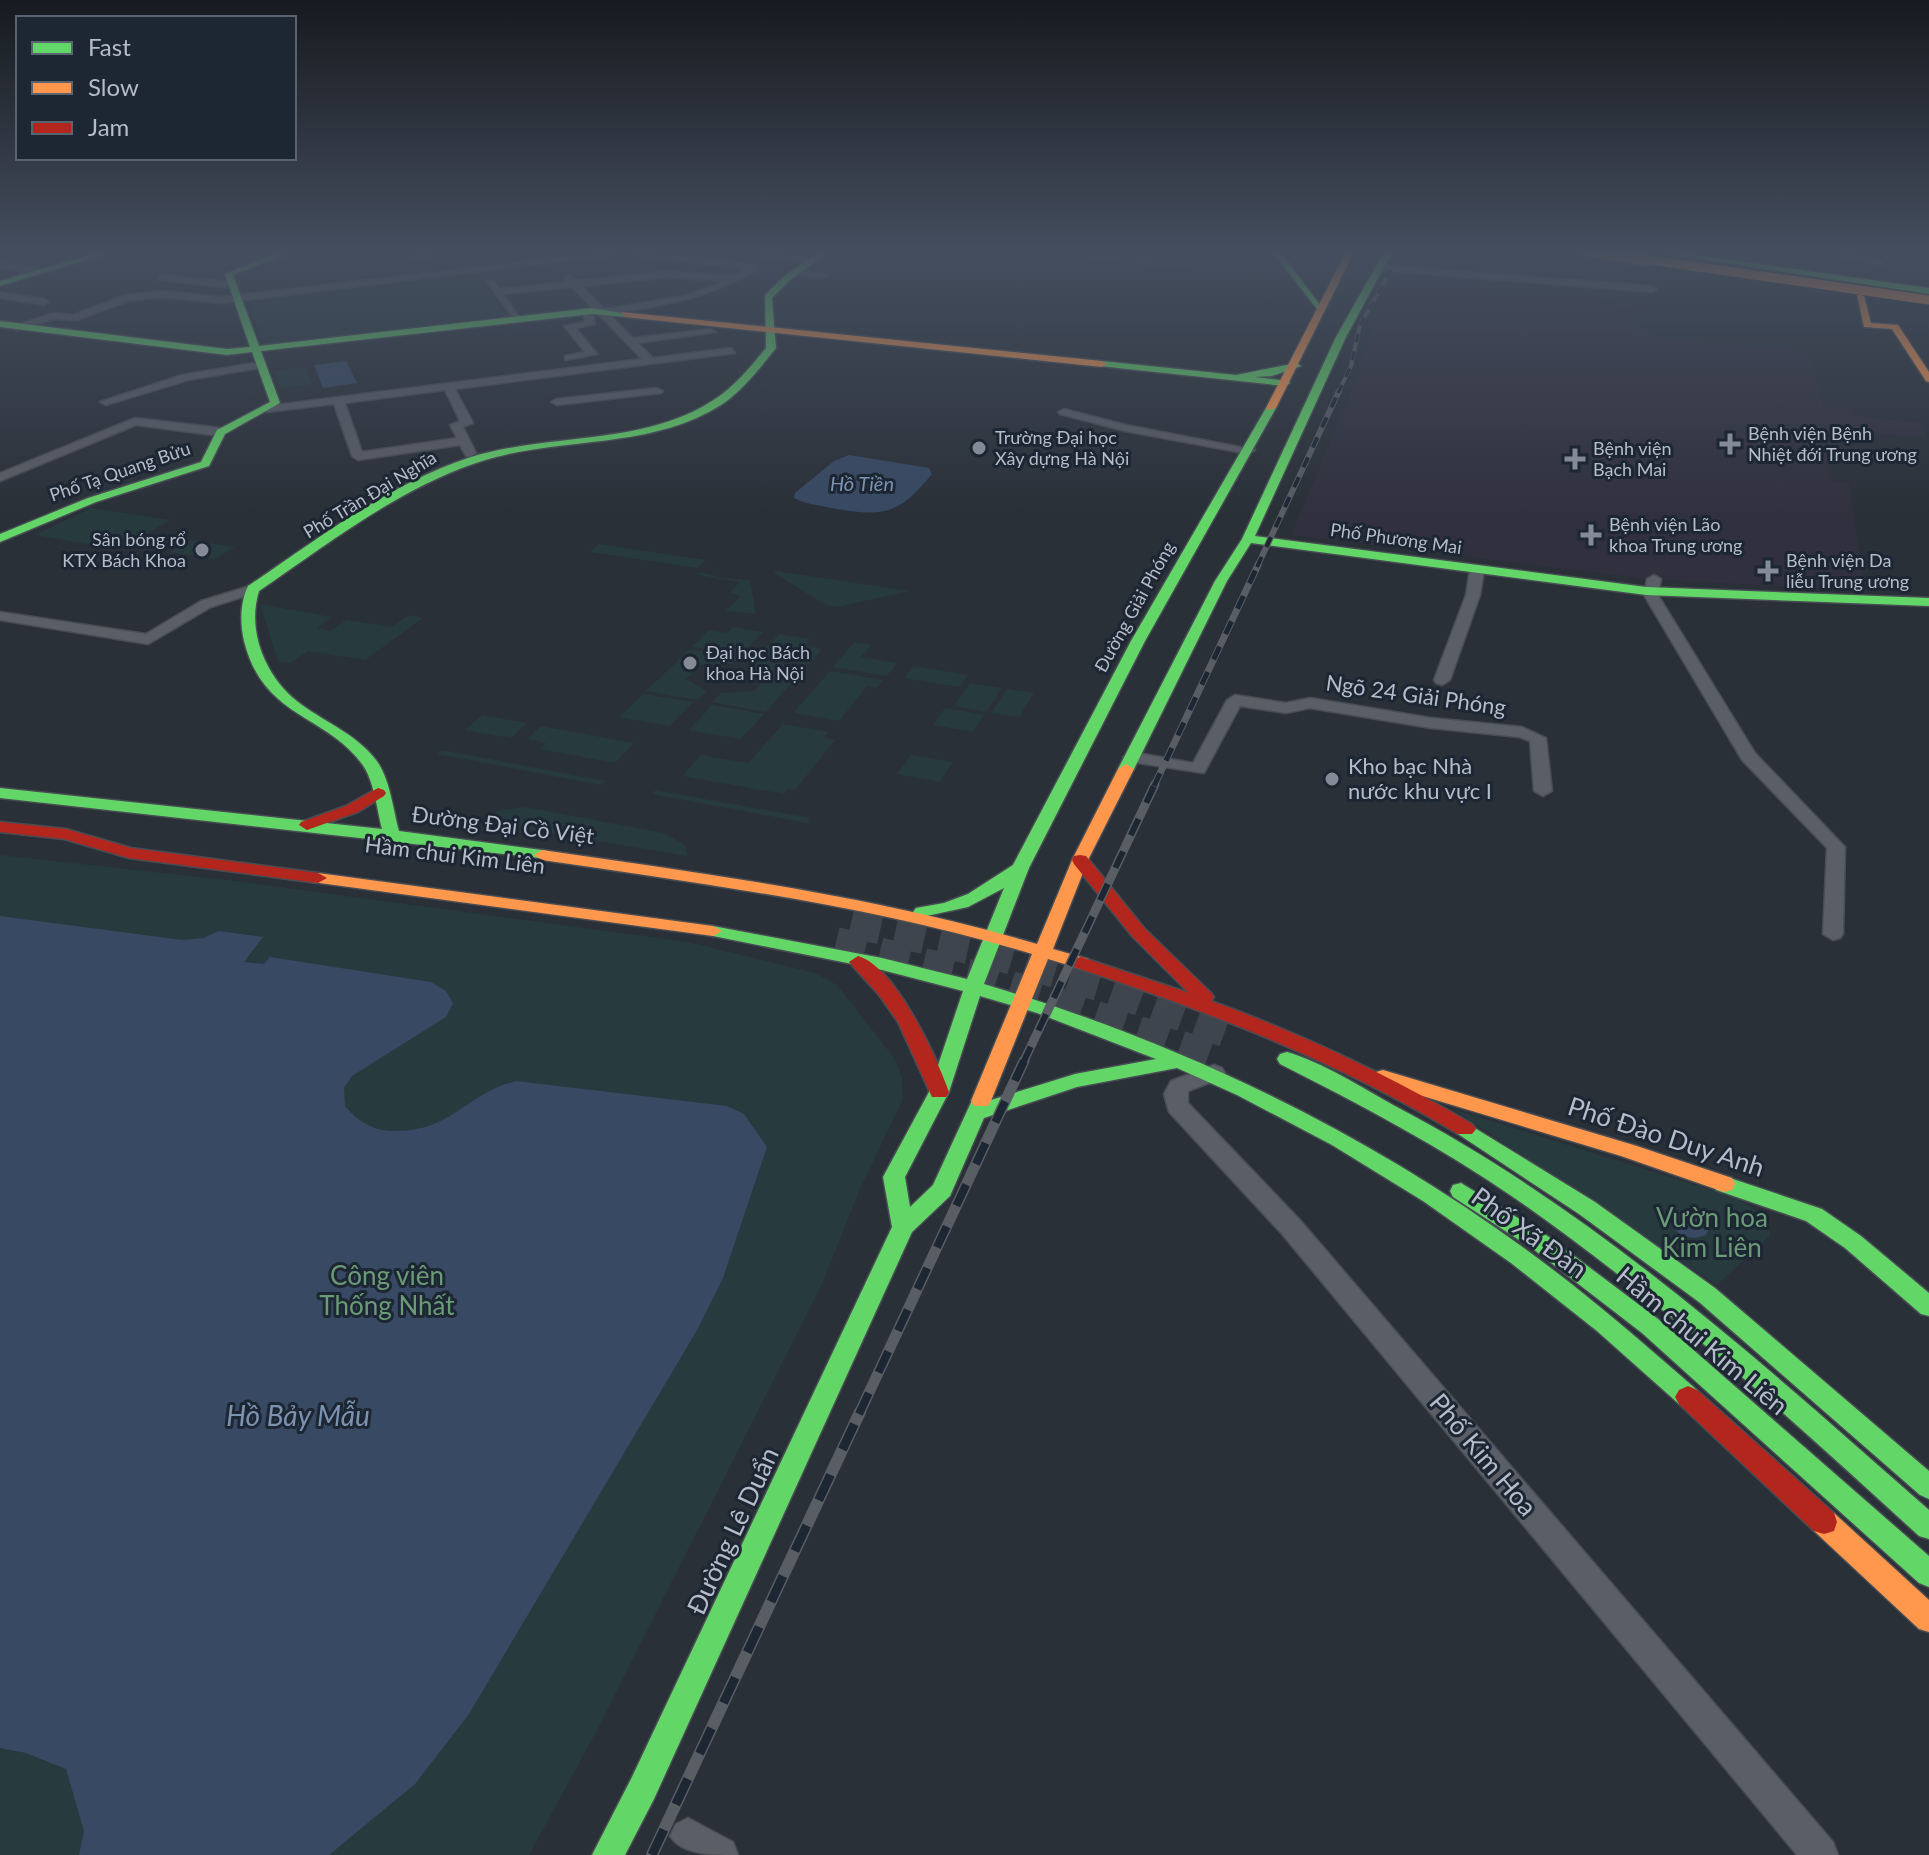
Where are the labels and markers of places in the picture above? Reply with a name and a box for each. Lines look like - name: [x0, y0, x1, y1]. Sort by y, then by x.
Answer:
- place label: Bệnh viện Bệnh Nhiệt đới Trung ương: [1748, 422, 1917, 465]
- place label: Trường Đại học Xây dựng Hà Nội: [995, 426, 1129, 469]
- marker: Bệnh viện Bệnh Nhiệt đới Trung ương: [1719, 433, 1741, 455]
- place label: Bệnh viện Bạch Mai: [1593, 437, 1671, 480]
- marker: Trường Đại học Xây dựng Hà Nội: [970, 439, 988, 457]
- marker: Bệnh viện Bạch Mai: [1564, 448, 1586, 470]
- place label: Bệnh viện Lão khoa Trung ương: [1609, 513, 1742, 556]
- marker: Bệnh viện Lão khoa Trung ương: [1580, 524, 1602, 546]
- place label: Sân bóng rổ KTX Bách Khoa: [62, 528, 186, 571]
- marker: Sân bóng rổ KTX Bách Khoa: [193, 541, 211, 559]
- place label: Bệnh viện Da liễu Trung ương: [1786, 549, 1909, 592]
- marker: Bệnh viện Da liễu Trung ương: [1757, 560, 1779, 582]
- place label: Đại học Bách khoa Hà Nội: [706, 641, 810, 684]
- marker: Đại học Bách khoa Hà Nội: [681, 654, 699, 672]
- place label: Kho bạc Nhà nước khu vực I: [1348, 752, 1492, 804]
- marker: Kho bạc Nhà nước khu vực I: [1323, 770, 1341, 788]

